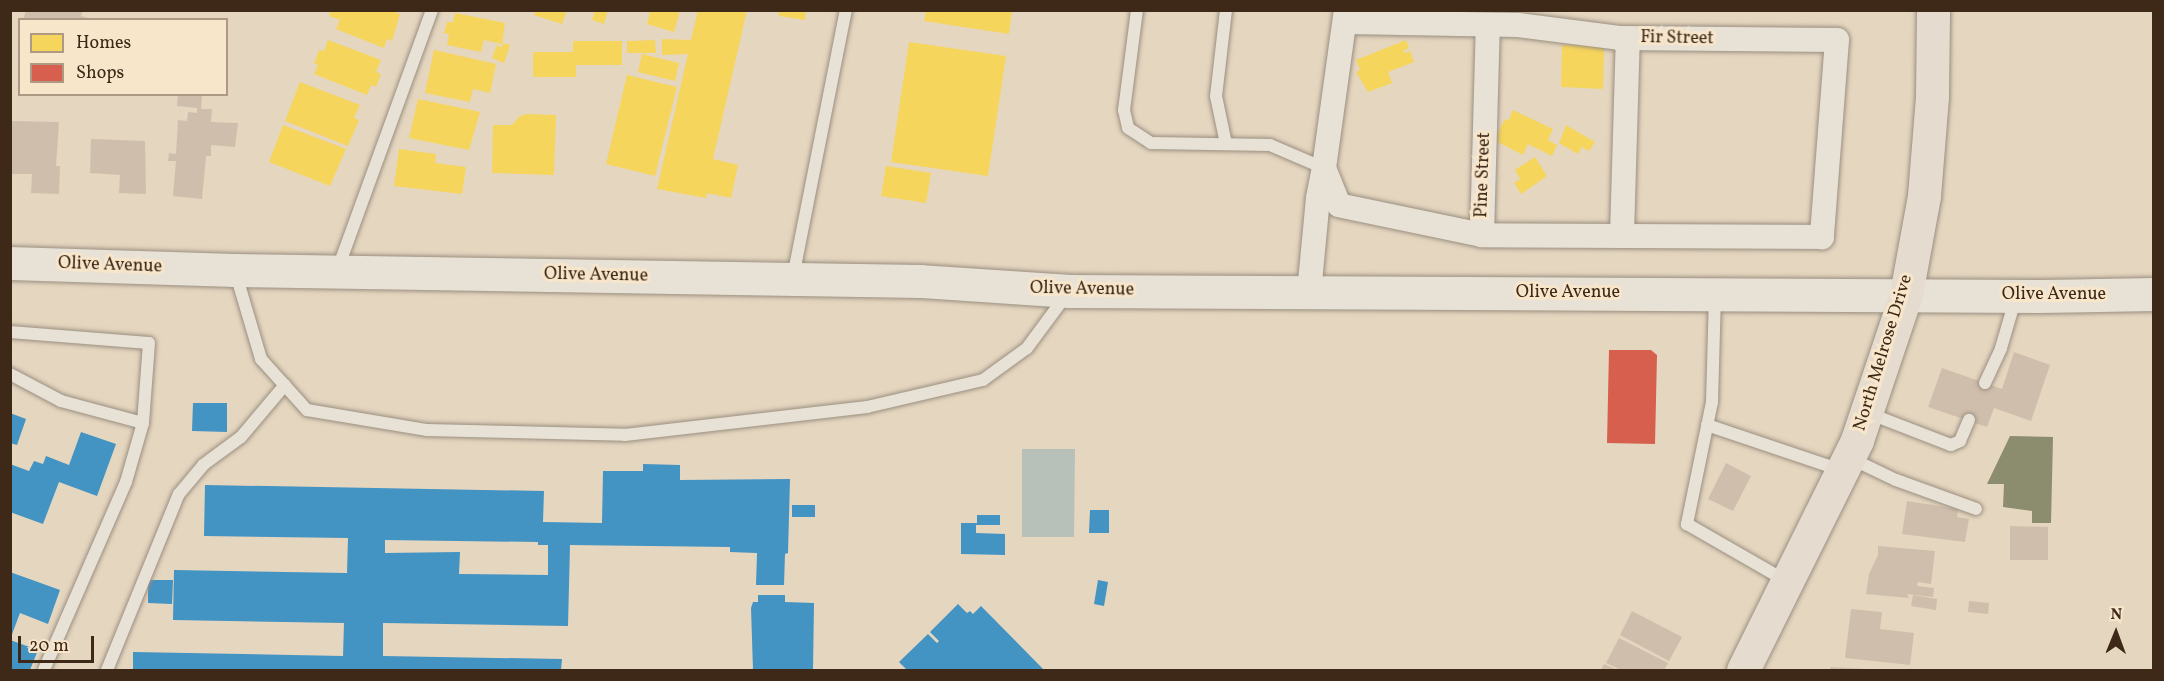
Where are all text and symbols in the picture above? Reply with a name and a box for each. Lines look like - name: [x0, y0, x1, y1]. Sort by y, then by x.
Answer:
- legend: [18, 18, 228, 96]
- street label: Fir Street: [1640, 28, 1714, 50]
- text: Homes: [76, 31, 131, 56]
- text: Shops: [76, 61, 124, 86]
- street label: Pine Street: [1472, 132, 1496, 218]
- street label: Olive Avenue: [58, 253, 162, 279]
- street label: Olive Avenue: [544, 264, 648, 288]
- street label: North Melrose Drive: [1850, 272, 1918, 434]
- street label: Olive Avenue: [1030, 278, 1134, 302]
- street label: Olive Avenue: [1516, 282, 1620, 304]
- street label: Olive Avenue: [2002, 284, 2106, 306]
- north arrow: [2086, 603, 2146, 663]
- text: N: [2110, 604, 2122, 626]
- scale bar: [21, 624, 98, 662]
- text: 20 m: [29, 634, 69, 659]

